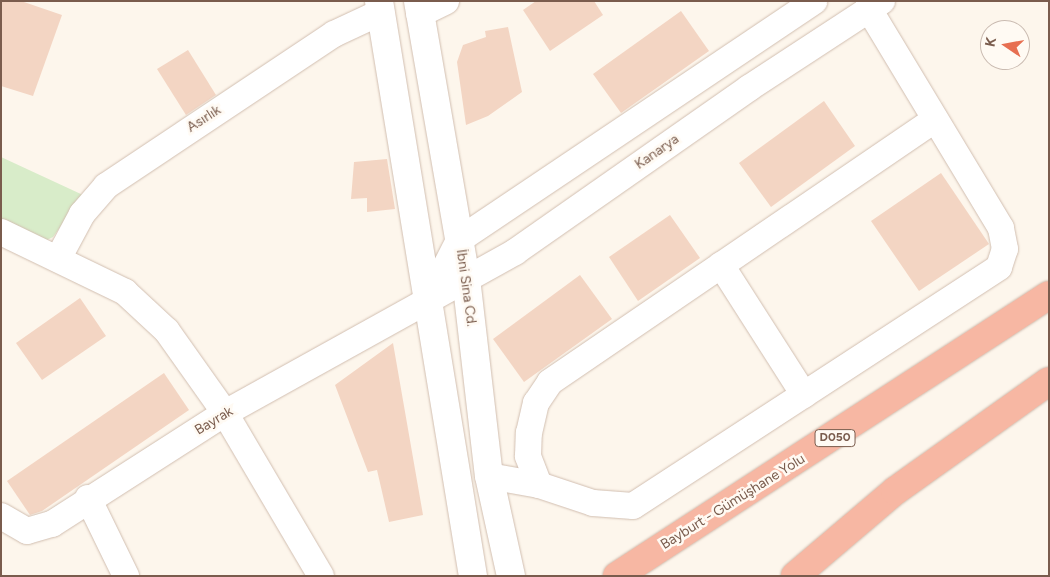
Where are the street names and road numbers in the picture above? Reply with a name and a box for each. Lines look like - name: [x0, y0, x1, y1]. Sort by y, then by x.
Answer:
- street label: Asırlık: [184, 102, 224, 136]
- street label: Kanarya: [632, 131, 682, 173]
- street label: İbni Sina Cd.: [452, 248, 480, 328]
- street label: Bayrak: [192, 403, 236, 439]
- road number: D050: [814, 428, 856, 448]
- street label: Bayburt - Gümüşhane Yolu: [658, 451, 808, 553]

